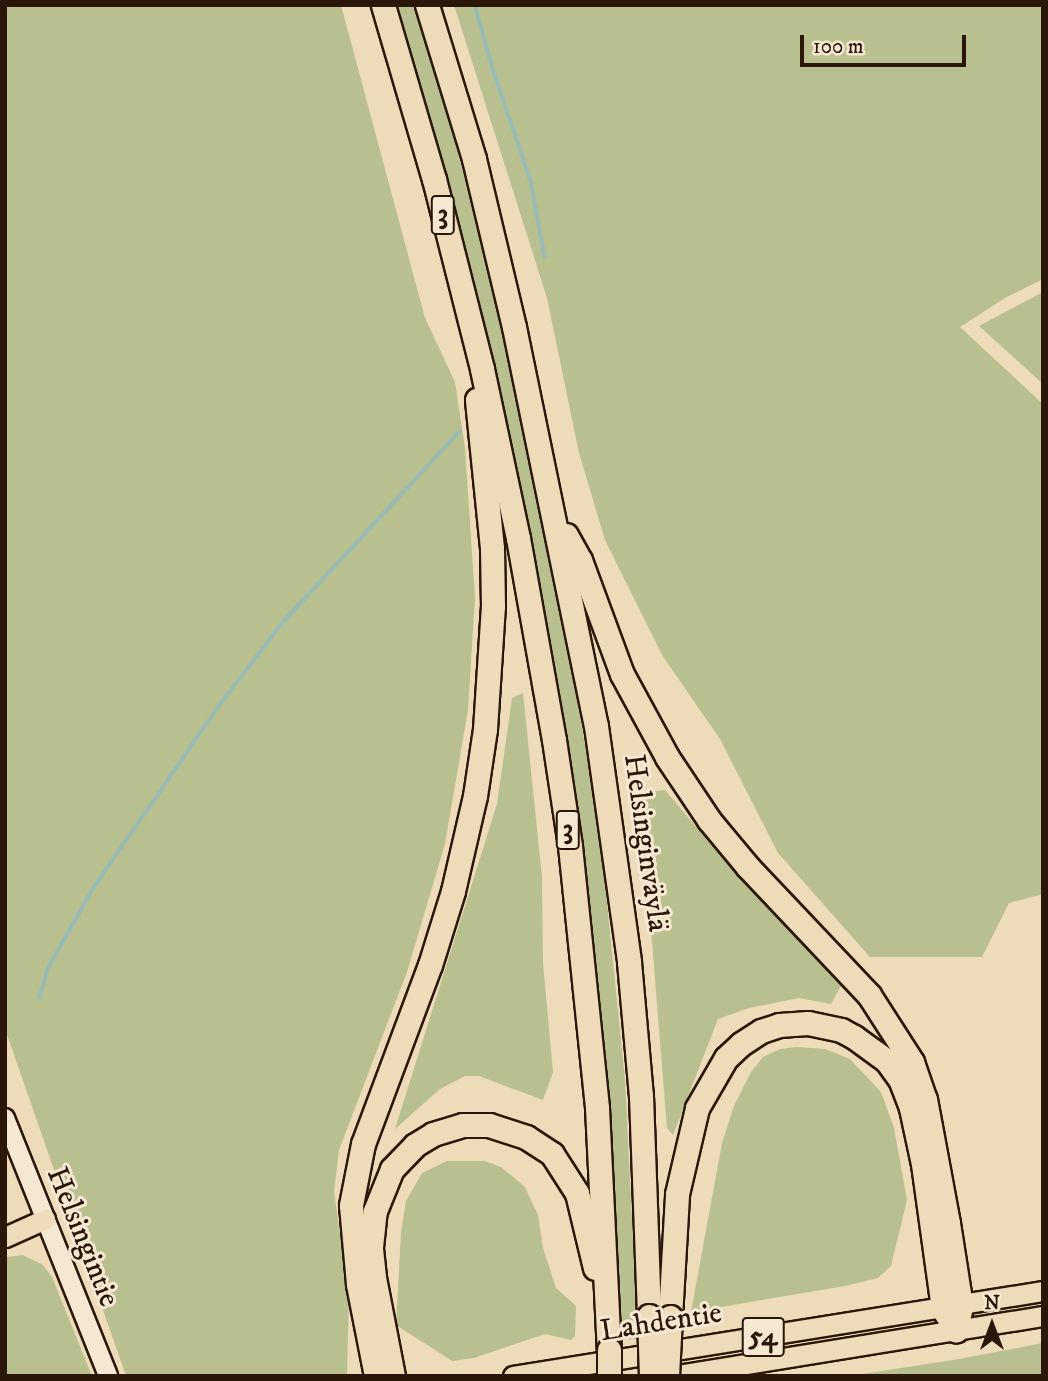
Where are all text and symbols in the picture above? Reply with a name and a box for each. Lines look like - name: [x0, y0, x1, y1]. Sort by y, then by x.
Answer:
- scale bar: [803, 21, 969, 65]
- text: 100 m: [813, 34, 864, 60]
- road number: 3: [431, 190, 455, 240]
- street label: Helsinginväylä: [615, 752, 675, 934]
- road number: 3: [556, 806, 580, 854]
- street label: Helsingintie: [38, 1162, 126, 1312]
- north arrow: [957, 1290, 1027, 1360]
- text: N: [984, 1292, 1000, 1315]
- street label: Lahdentie: [598, 1296, 724, 1350]
- road number: 54: [740, 1312, 786, 1362]

